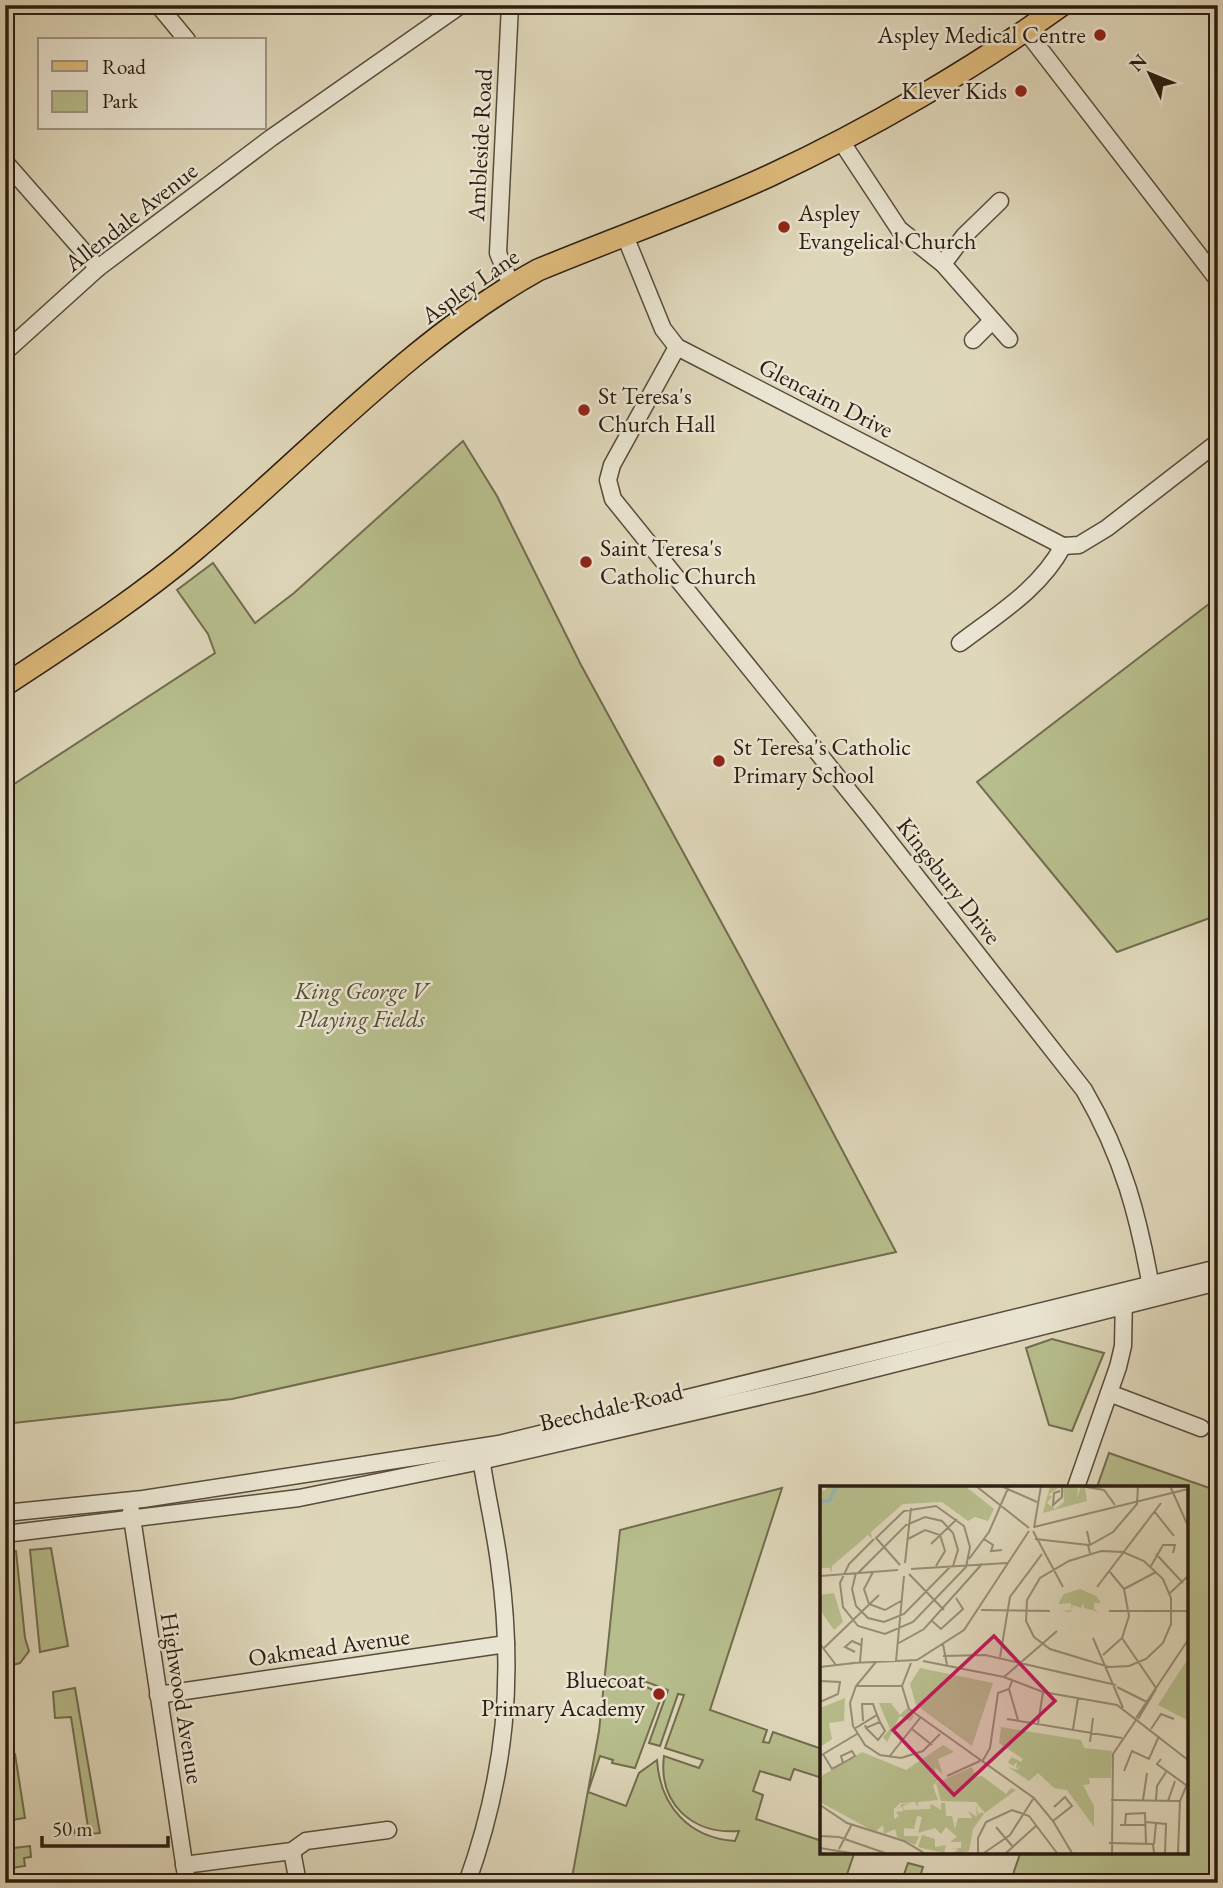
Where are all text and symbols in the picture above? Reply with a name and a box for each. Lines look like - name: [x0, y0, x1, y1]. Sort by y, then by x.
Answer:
- place label: Aspley Medical Centre: [876, 19, 1086, 50]
- marker: Aspley Medical Centre: [1092, 27, 1108, 43]
- legend: [38, 38, 266, 130]
- north arrow: [1114, 38, 1184, 108]
- text: N: [1124, 48, 1153, 77]
- text: Road: [102, 53, 146, 80]
- street label: Ambleside Road: [460, 67, 499, 223]
- place label: Klever Kids: [901, 75, 1007, 106]
- marker: Klever Kids: [1013, 83, 1029, 99]
- text: Park: [102, 87, 139, 114]
- street label: Allendale Avenue: [57, 155, 204, 279]
- place label: Aspley Evangelical Church: [797, 197, 976, 256]
- marker: Aspley Evangelical Church: [776, 219, 792, 235]
- street label: Aspley Lane: [414, 241, 525, 331]
- street label: Glencairn Drive: [754, 350, 899, 445]
- place label: St Teresa's Church Hall: [598, 380, 716, 439]
- marker: St Teresa's Church Hall: [576, 402, 592, 418]
- place label: Saint Teresa's Catholic Church: [600, 532, 756, 591]
- marker: Saint Teresa's Catholic Church: [578, 554, 594, 570]
- place label: St Teresa's Catholic Primary School: [733, 731, 911, 790]
- marker: St Teresa's Catholic Primary School: [711, 753, 727, 769]
- street label: Kingsbury Drive: [890, 811, 1009, 950]
- park label: King George V Playing Fields: [293, 975, 431, 1034]
- street label: Beechdale Road: [536, 1375, 686, 1438]
- inset map: [820, 1486, 1188, 1853]
- street label: Highwood Avenue: [154, 1610, 211, 1786]
- street label: Oakmead Avenue: [246, 1620, 412, 1673]
- place label: Bluecoat Primary Academy: [481, 1664, 645, 1723]
- marker: Bluecoat Primary Academy: [651, 1686, 667, 1702]
- scale bar: [42, 1804, 168, 1848]
- text: 50 m: [52, 1815, 93, 1842]

